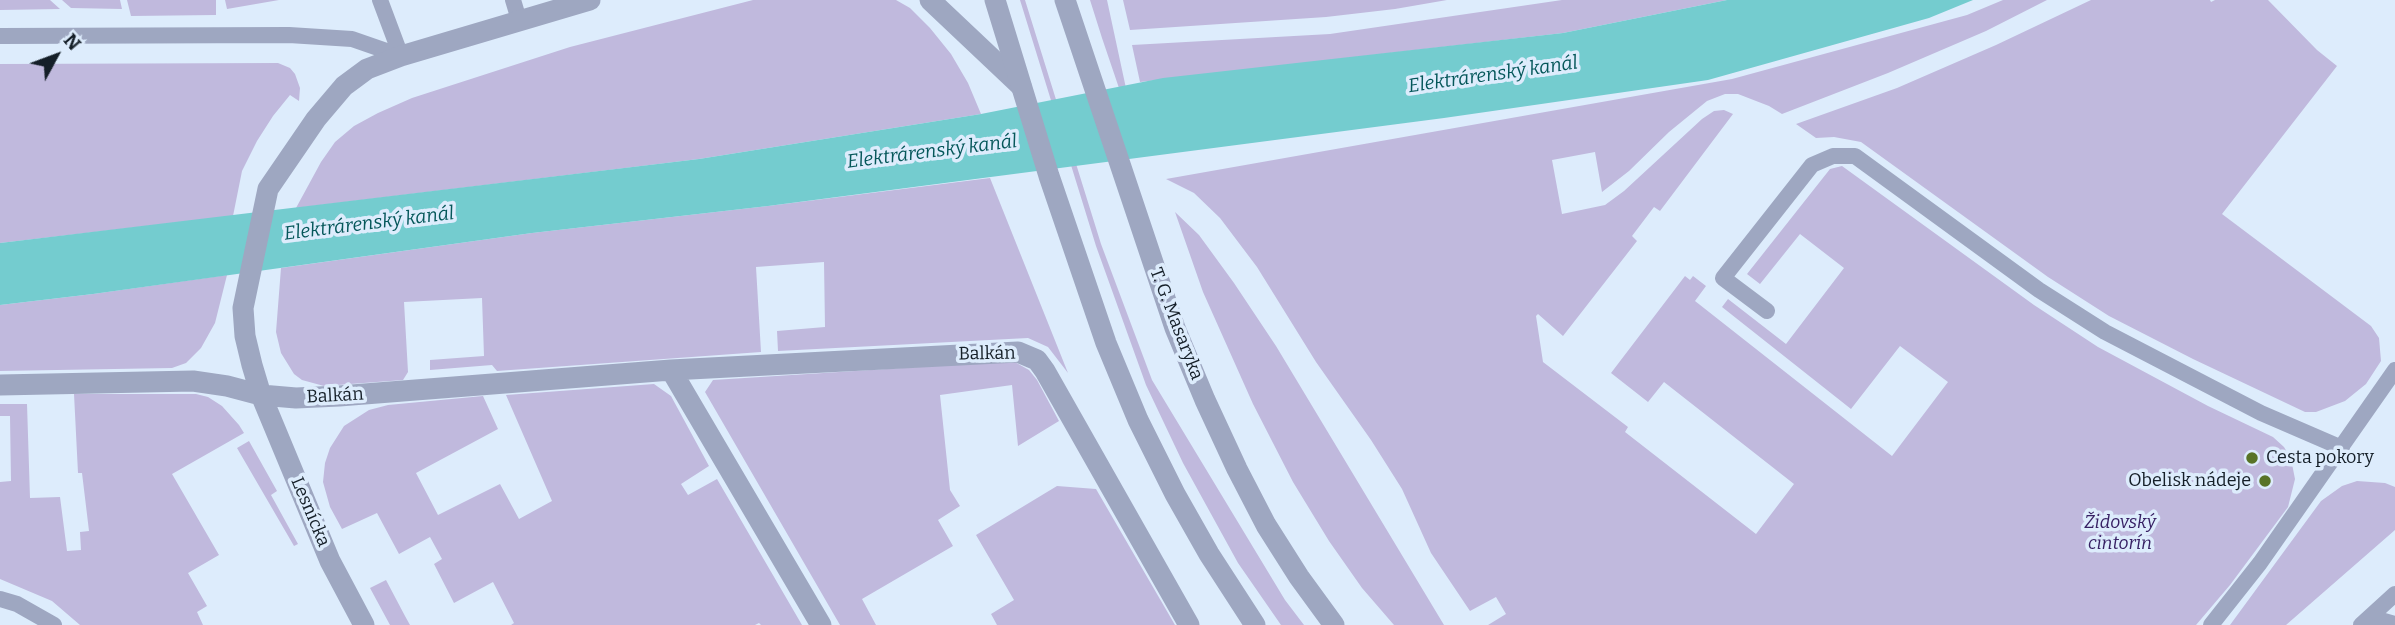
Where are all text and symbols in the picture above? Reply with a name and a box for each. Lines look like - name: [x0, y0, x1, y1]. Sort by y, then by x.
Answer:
- north arrow: [21, 21, 91, 91]
- text: N: [59, 29, 86, 55]
- water label: Elektrárenský kanál: [1407, 52, 1579, 98]
- water label: Elektrárenský kanál: [846, 130, 1018, 174]
- water label: Elektrárenský kanál: [283, 202, 455, 246]
- street label: T. G. Masaryka: [1145, 265, 1207, 383]
- street label: Balkán: [958, 343, 1016, 365]
- street label: Balkán: [306, 384, 364, 408]
- place label: Cesta pokory: [2266, 447, 2374, 469]
- marker: Cesta pokory: [2244, 450, 2260, 466]
- place label: Obelisk nádeje: [2128, 470, 2251, 492]
- marker: Obelisk nádeje: [2257, 473, 2273, 489]
- street label: Lesnícka: [286, 474, 334, 550]
- park label: Židovský cintorín: [2084, 512, 2156, 554]

